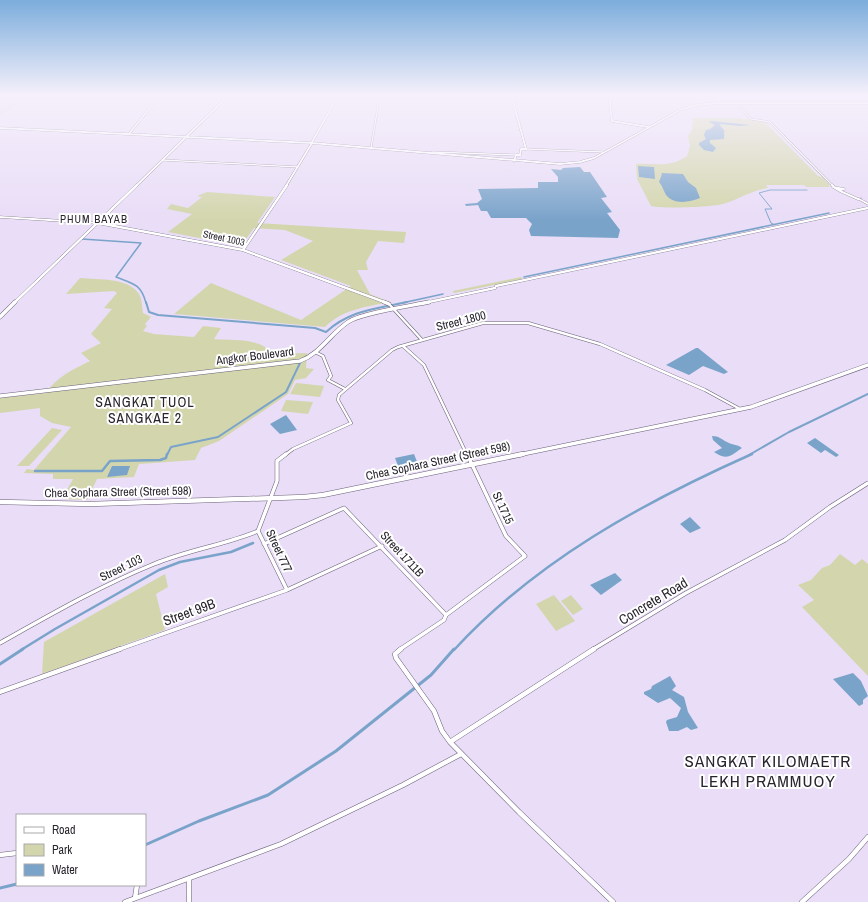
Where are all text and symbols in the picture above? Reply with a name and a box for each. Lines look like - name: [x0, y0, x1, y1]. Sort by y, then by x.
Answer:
- district label: PHUM BAYAB: [60, 212, 128, 226]
- street label: Street 1003: [202, 227, 247, 249]
- street label: Street 1800: [434, 307, 488, 335]
- street label: Angkor Boulevard: [214, 343, 295, 369]
- district label: SANGKAT TUOL SANGKAE 2: [95, 393, 195, 427]
- street label: Chea Sophara Street (Street 598): [364, 438, 512, 484]
- street label: Chea Sophara Street (Street 598): [44, 483, 192, 501]
- street label: St 1715: [489, 489, 518, 527]
- street label: Street 777: [262, 527, 296, 575]
- street label: Street 1711B: [377, 528, 427, 581]
- street label: Street 103: [97, 551, 145, 585]
- street label: Concrete Road: [615, 573, 691, 629]
- street label: Street 99B: [160, 594, 218, 630]
- district label: SANGKAT KILOMAETR LEKH PRAMMUOY: [685, 749, 851, 792]
- legend: [16, 814, 146, 886]
- text: Road: [52, 822, 76, 838]
- text: Park: [52, 842, 72, 858]
- text: Water: [52, 862, 79, 878]

